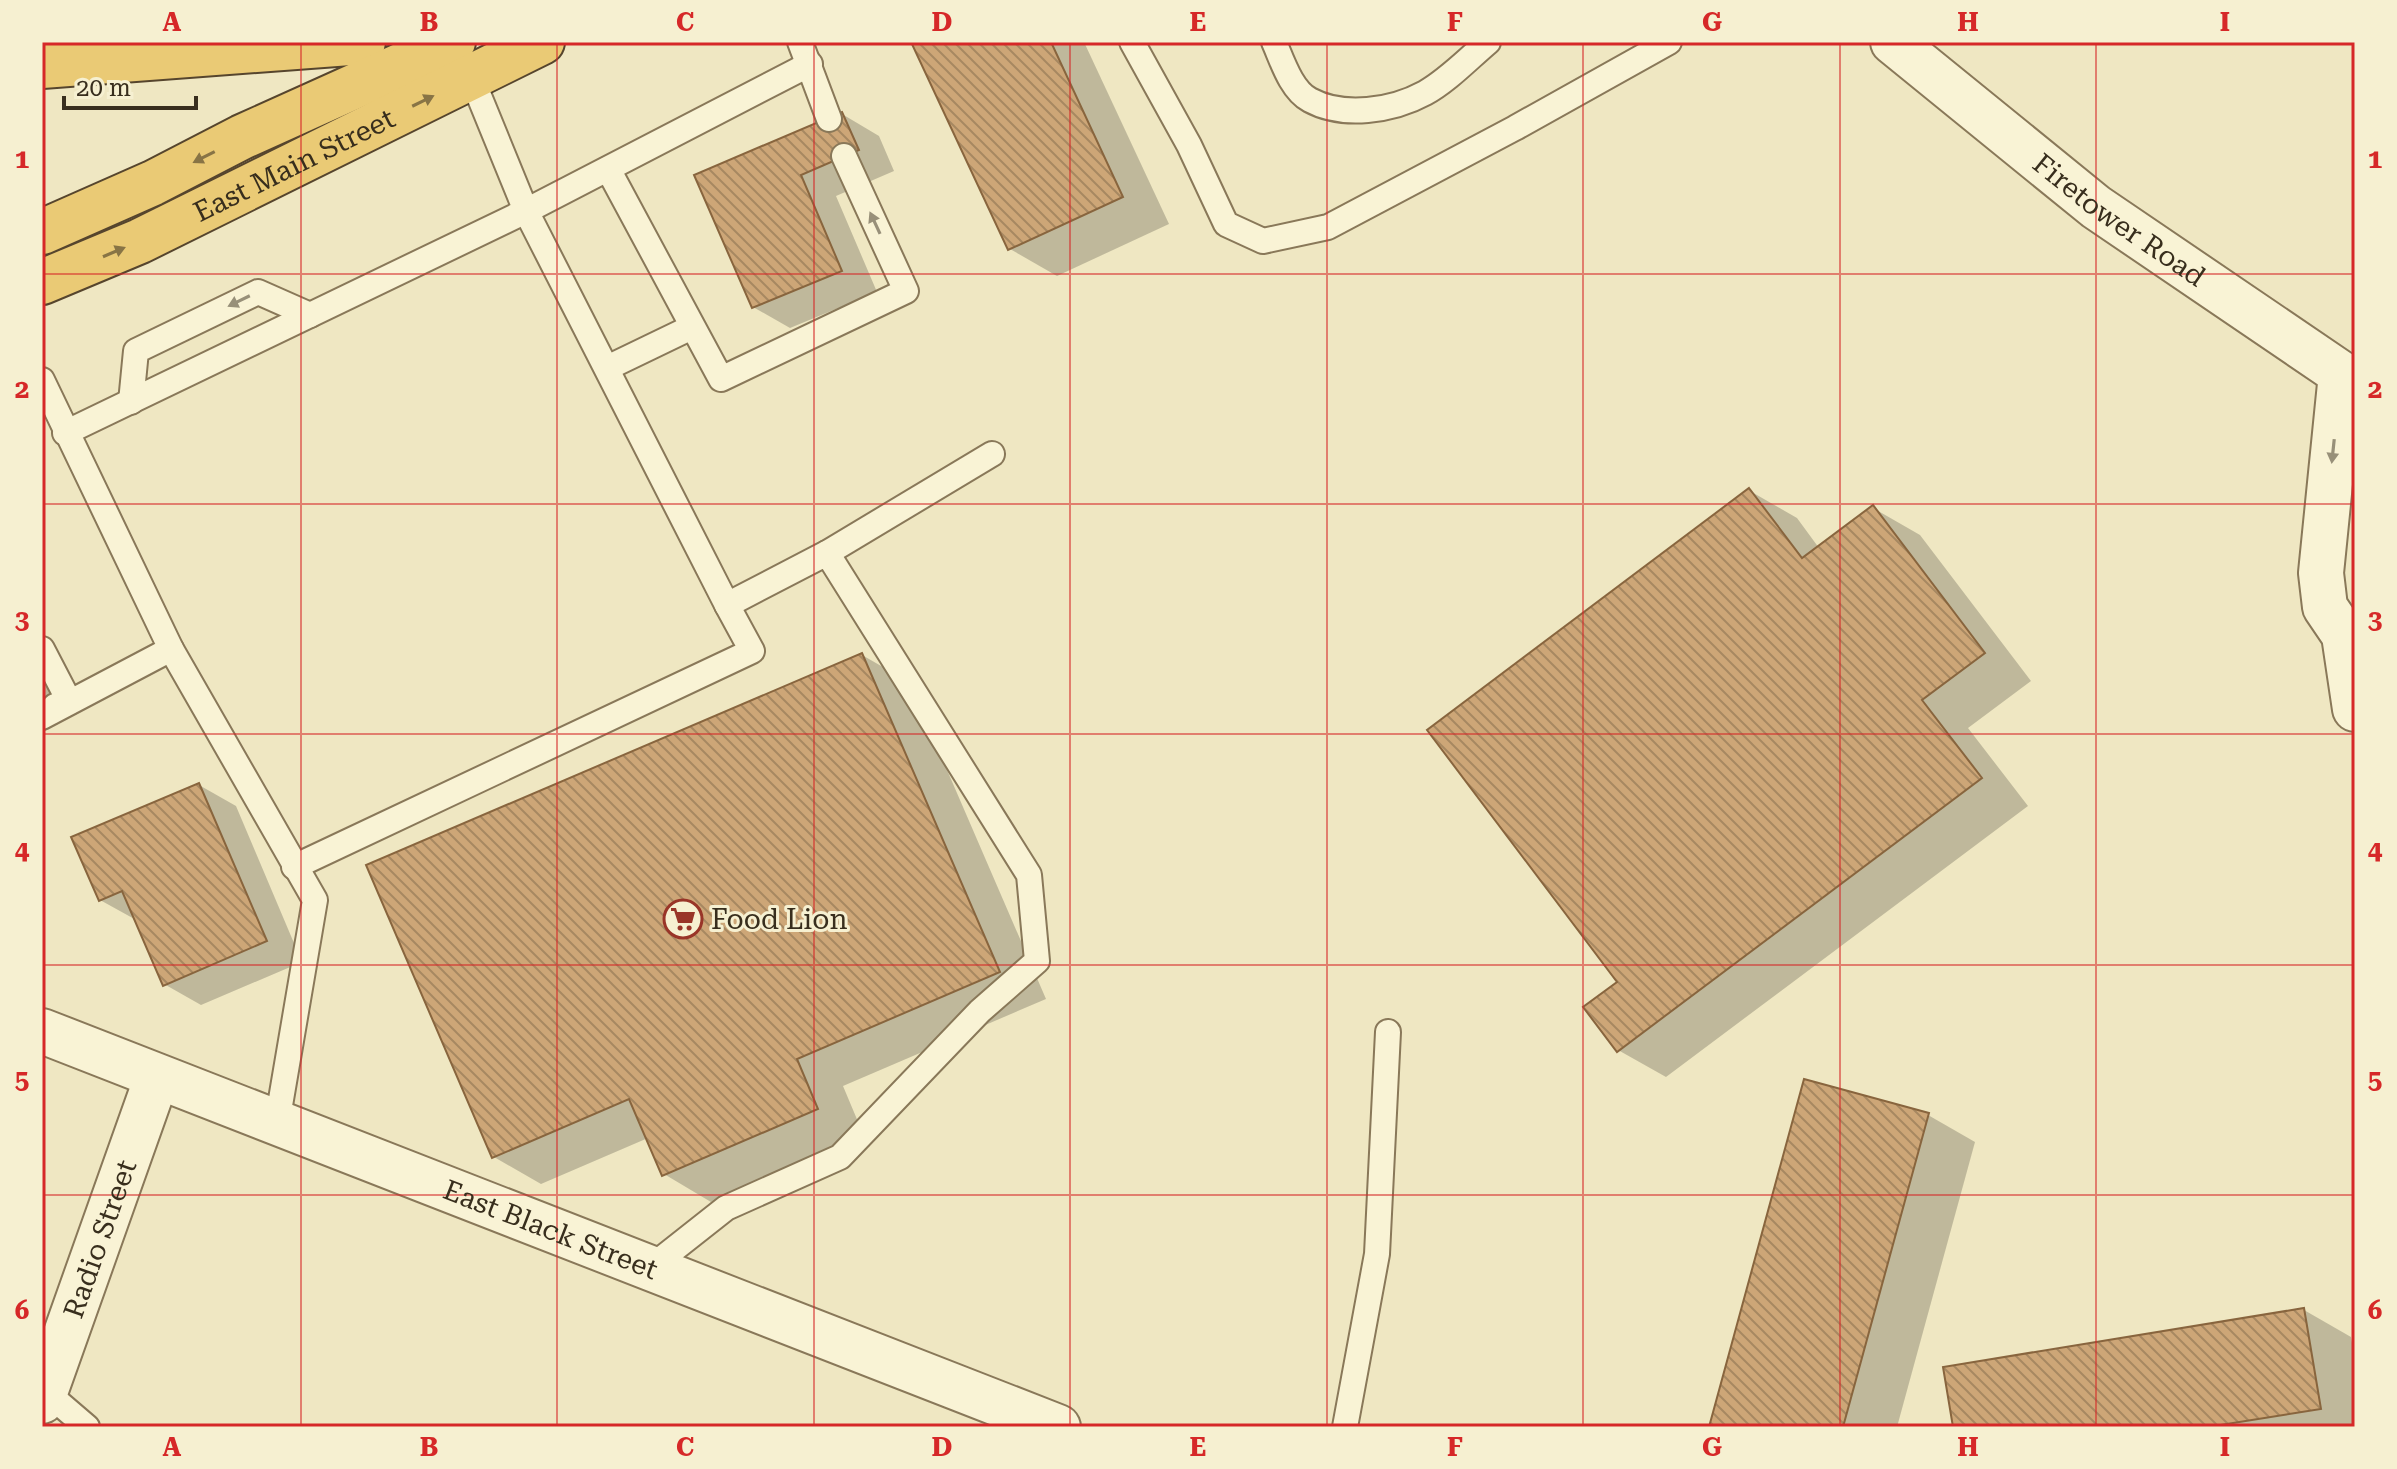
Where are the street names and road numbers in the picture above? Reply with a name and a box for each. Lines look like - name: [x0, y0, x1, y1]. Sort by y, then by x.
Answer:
- street label: East Main Street: [188, 102, 400, 229]
- street label: Firetower Road: [2026, 147, 2211, 293]
- street label: Radio Street: [57, 1156, 143, 1323]
- street label: East Black Street: [439, 1173, 662, 1286]

